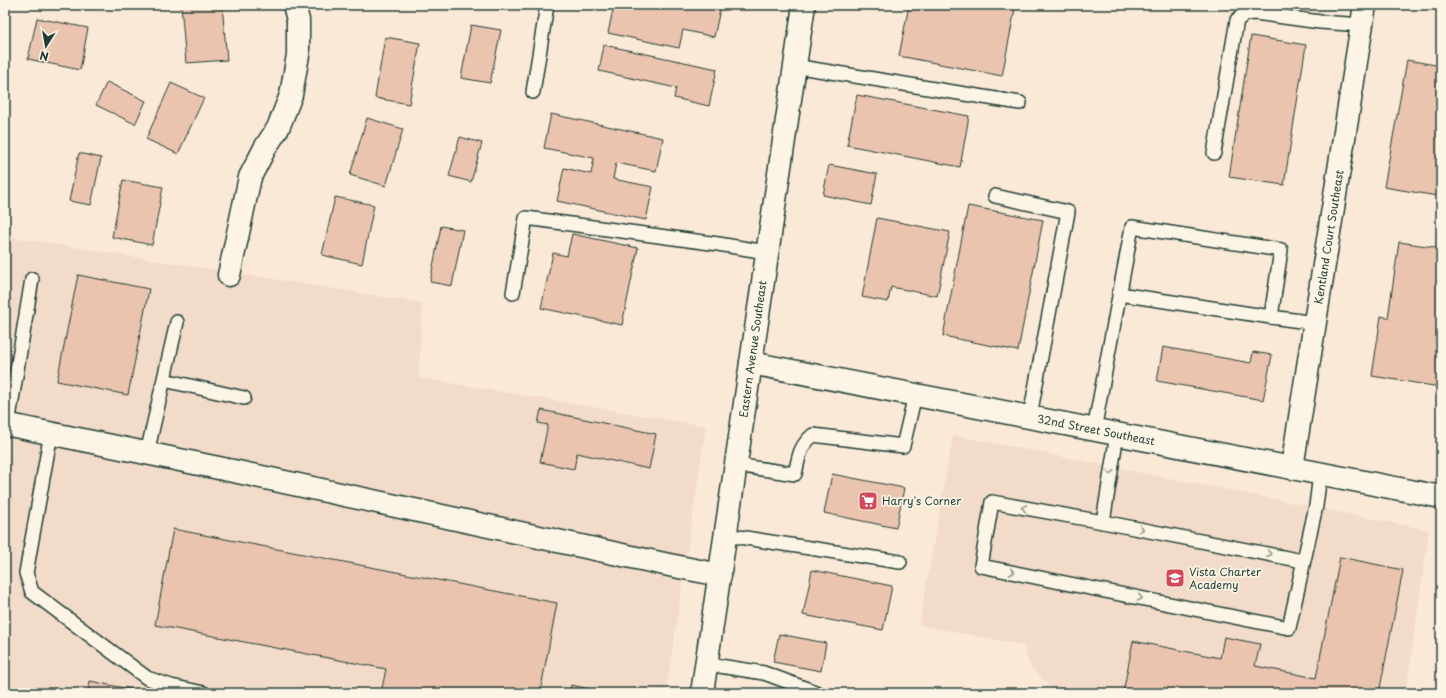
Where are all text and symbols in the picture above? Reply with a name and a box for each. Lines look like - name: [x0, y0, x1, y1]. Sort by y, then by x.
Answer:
- north arrow: [26, 26, 66, 66]
- text: N: [38, 47, 50, 65]
- street label: Kentland Court Southeast: [1309, 168, 1348, 305]
- street label: Eastern Avenue Southeast: [734, 279, 771, 419]
- street label: 32nd Street Southeast: [1036, 410, 1157, 449]
- one-way arrow: [1106, 469, 1115, 475]
- supermarket icon: Harry's Corner: [857, 490, 879, 512]
- place label: Harry's Corner: [882, 492, 962, 509]
- one-way arrow: [1021, 504, 1027, 512]
- one-way arrow: [1138, 525, 1144, 533]
- one-way arrow: [1266, 549, 1272, 558]
- place label: Vista Charter Academy: [1189, 563, 1262, 593]
- one-way arrow: [1009, 567, 1015, 576]
- school or university icon: Vista Charter Academy: [1164, 567, 1186, 589]
- one-way arrow: [1137, 593, 1143, 601]

